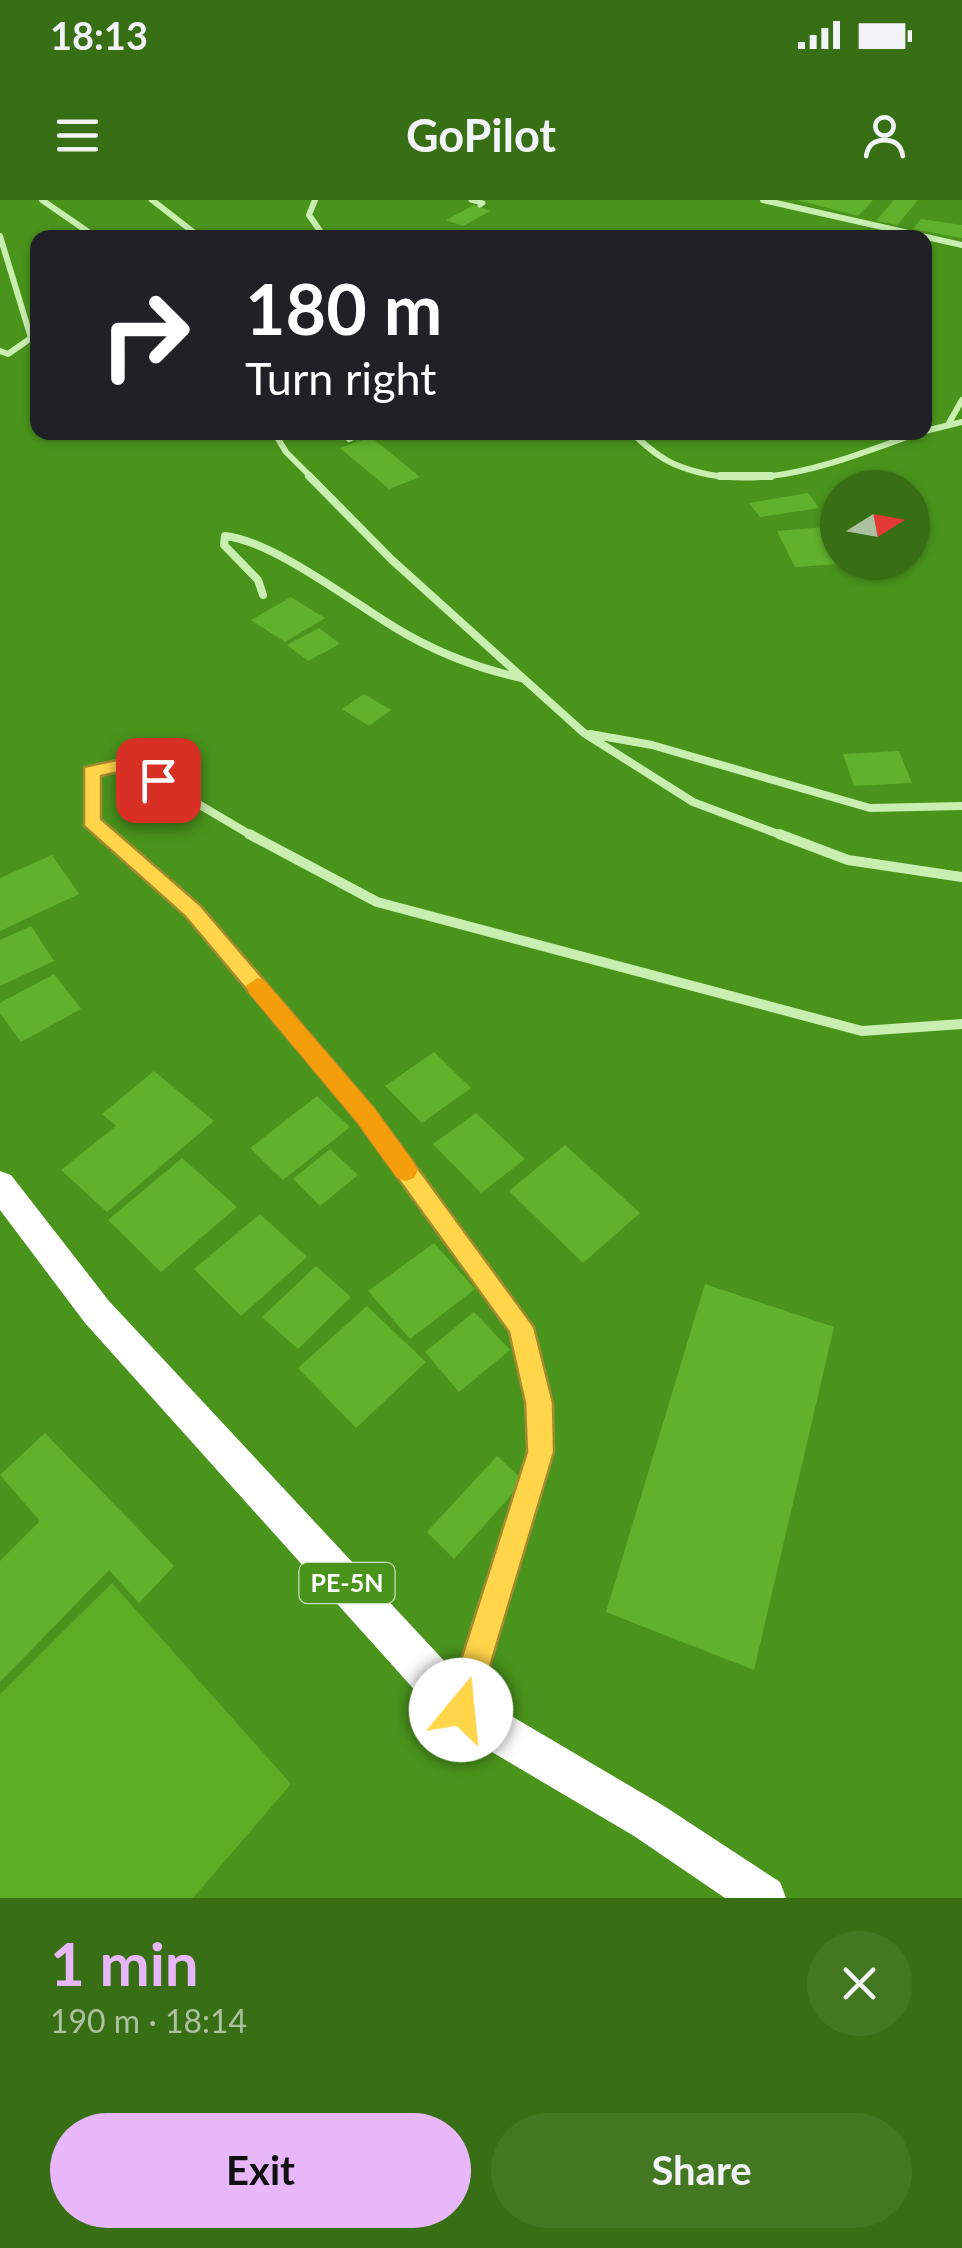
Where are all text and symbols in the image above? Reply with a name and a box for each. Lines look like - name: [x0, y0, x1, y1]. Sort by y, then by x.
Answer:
- text: 18:13: [50, 12, 148, 58]
- icon: menu: [50, 108, 105, 163]
- text: GoPilot: [406, 108, 556, 162]
- icon: person: [857, 108, 912, 163]
- text: 180 m: [245, 266, 442, 350]
- icon: right: [80, 270, 210, 400]
- text: Turn right: [245, 351, 436, 405]
- north arrow: [820, 470, 930, 580]
- map controls: [820, 470, 930, 580]
- pin: [116, 738, 201, 823]
- icon: arrive: [131, 753, 186, 808]
- road number: PE-5N: [300, 1563, 394, 1603]
- position arrow: [409, 1658, 513, 1762]
- text: 1 min: [50, 1927, 199, 1999]
- button: close: [807, 1931, 912, 2036]
- text: 190 m · 18:14: [50, 2001, 247, 2040]
- button: Exit: [50, 2113, 471, 2228]
- button: Share: [491, 2113, 912, 2228]

